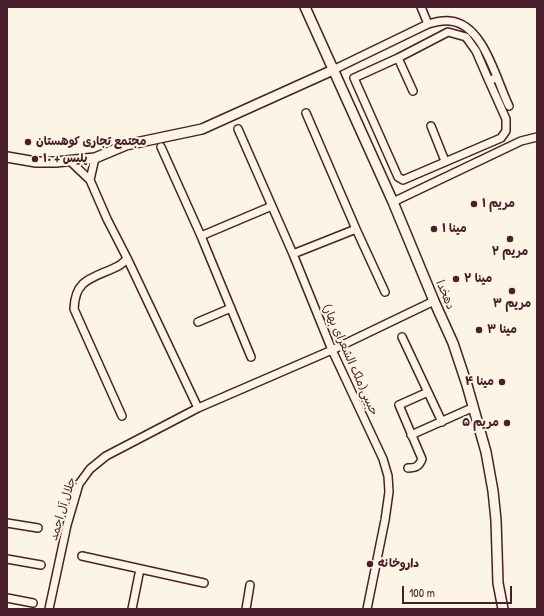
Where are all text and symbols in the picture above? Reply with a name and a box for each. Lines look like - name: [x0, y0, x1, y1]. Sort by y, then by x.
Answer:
- place label: مجتمع تجاری کوهستان: [36, 135, 146, 149]
- marker: مجتمع تجاری کوهستان: [23, 137, 33, 147]
- place label: پلیس + ۱۰: [43, 152, 87, 166]
- marker: پلیس + ۱۰: [30, 154, 40, 164]
- place label: مریم ۱: [482, 197, 515, 211]
- marker: مریم ۱: [469, 199, 479, 209]
- place label: مینا ۱: [442, 222, 467, 236]
- marker: مینا ۱: [429, 224, 439, 234]
- marker: مریم ۲: [505, 234, 515, 244]
- place label: مریم ۲: [492, 245, 528, 259]
- place label: مینا ۲: [464, 272, 492, 286]
- marker: مینا ۲: [451, 274, 461, 284]
- street label: دهخدا: [432, 278, 458, 312]
- marker: مریم ۳: [507, 286, 517, 296]
- place label: مریم ۳: [493, 297, 531, 311]
- street label: حبیبی(ملک الشعرای بهار): [319, 302, 381, 418]
- place label: مینا ۳: [487, 323, 517, 337]
- marker: مینا ۳: [474, 325, 484, 335]
- place label: مینا ۴: [465, 375, 494, 389]
- marker: مینا ۴: [497, 377, 507, 387]
- place label: مریم ۵: [462, 416, 499, 430]
- marker: مریم ۵: [502, 418, 512, 428]
- street label: جلال آل احمد: [47, 476, 79, 542]
- place label: داروخانه: [378, 557, 419, 571]
- marker: داروخانه: [365, 559, 375, 569]
- scale bar: [404, 578, 514, 604]
- text: 100 m: [409, 584, 435, 601]

